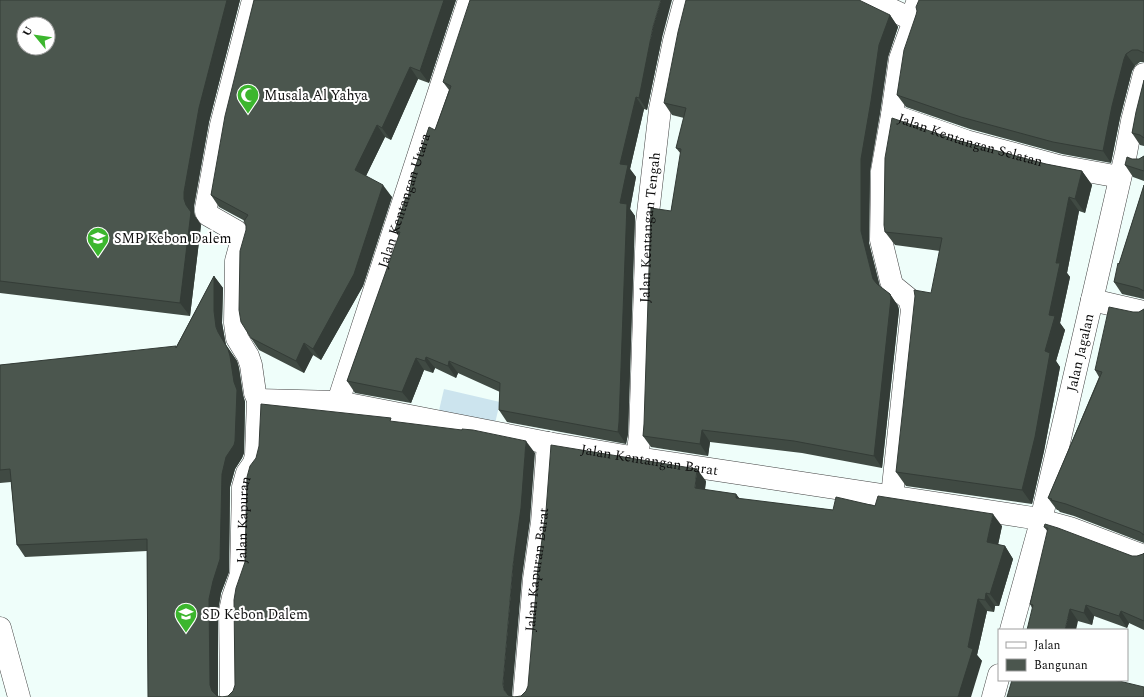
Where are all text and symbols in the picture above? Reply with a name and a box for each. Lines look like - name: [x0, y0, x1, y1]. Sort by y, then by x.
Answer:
- north arrow: [16, 16, 56, 56]
- text: U: [18, 23, 37, 40]
- mosque icon: Musala Al Yahya: [235, 82, 261, 115]
- place label: Musala Al Yahya: [264, 85, 368, 106]
- street label: Jalan Kentangan Selatan: [895, 107, 1045, 172]
- street label: Jalan Kentangan Utara: [372, 130, 436, 271]
- street label: Jalan Kentangan Tengah: [634, 151, 665, 303]
- school or university icon: SMP Kebon Dalem: [85, 225, 111, 258]
- place label: SMP Kebon Dalem: [114, 228, 232, 249]
- street label: Jalan Jagalan: [1061, 311, 1099, 394]
- street label: Jalan Kentangan Barat: [579, 438, 720, 481]
- street label: Jalan Kapuran: [231, 473, 256, 564]
- street label: Jalan Kapuran Barat: [519, 507, 554, 633]
- school or university icon: SD Kebon Dalem: [173, 601, 199, 634]
- place label: SD Kebon Dalem: [202, 604, 308, 625]
- legend: [998, 629, 1128, 681]
- text: Jalan: [1034, 636, 1061, 655]
- text: Bangunan: [1034, 656, 1088, 675]

